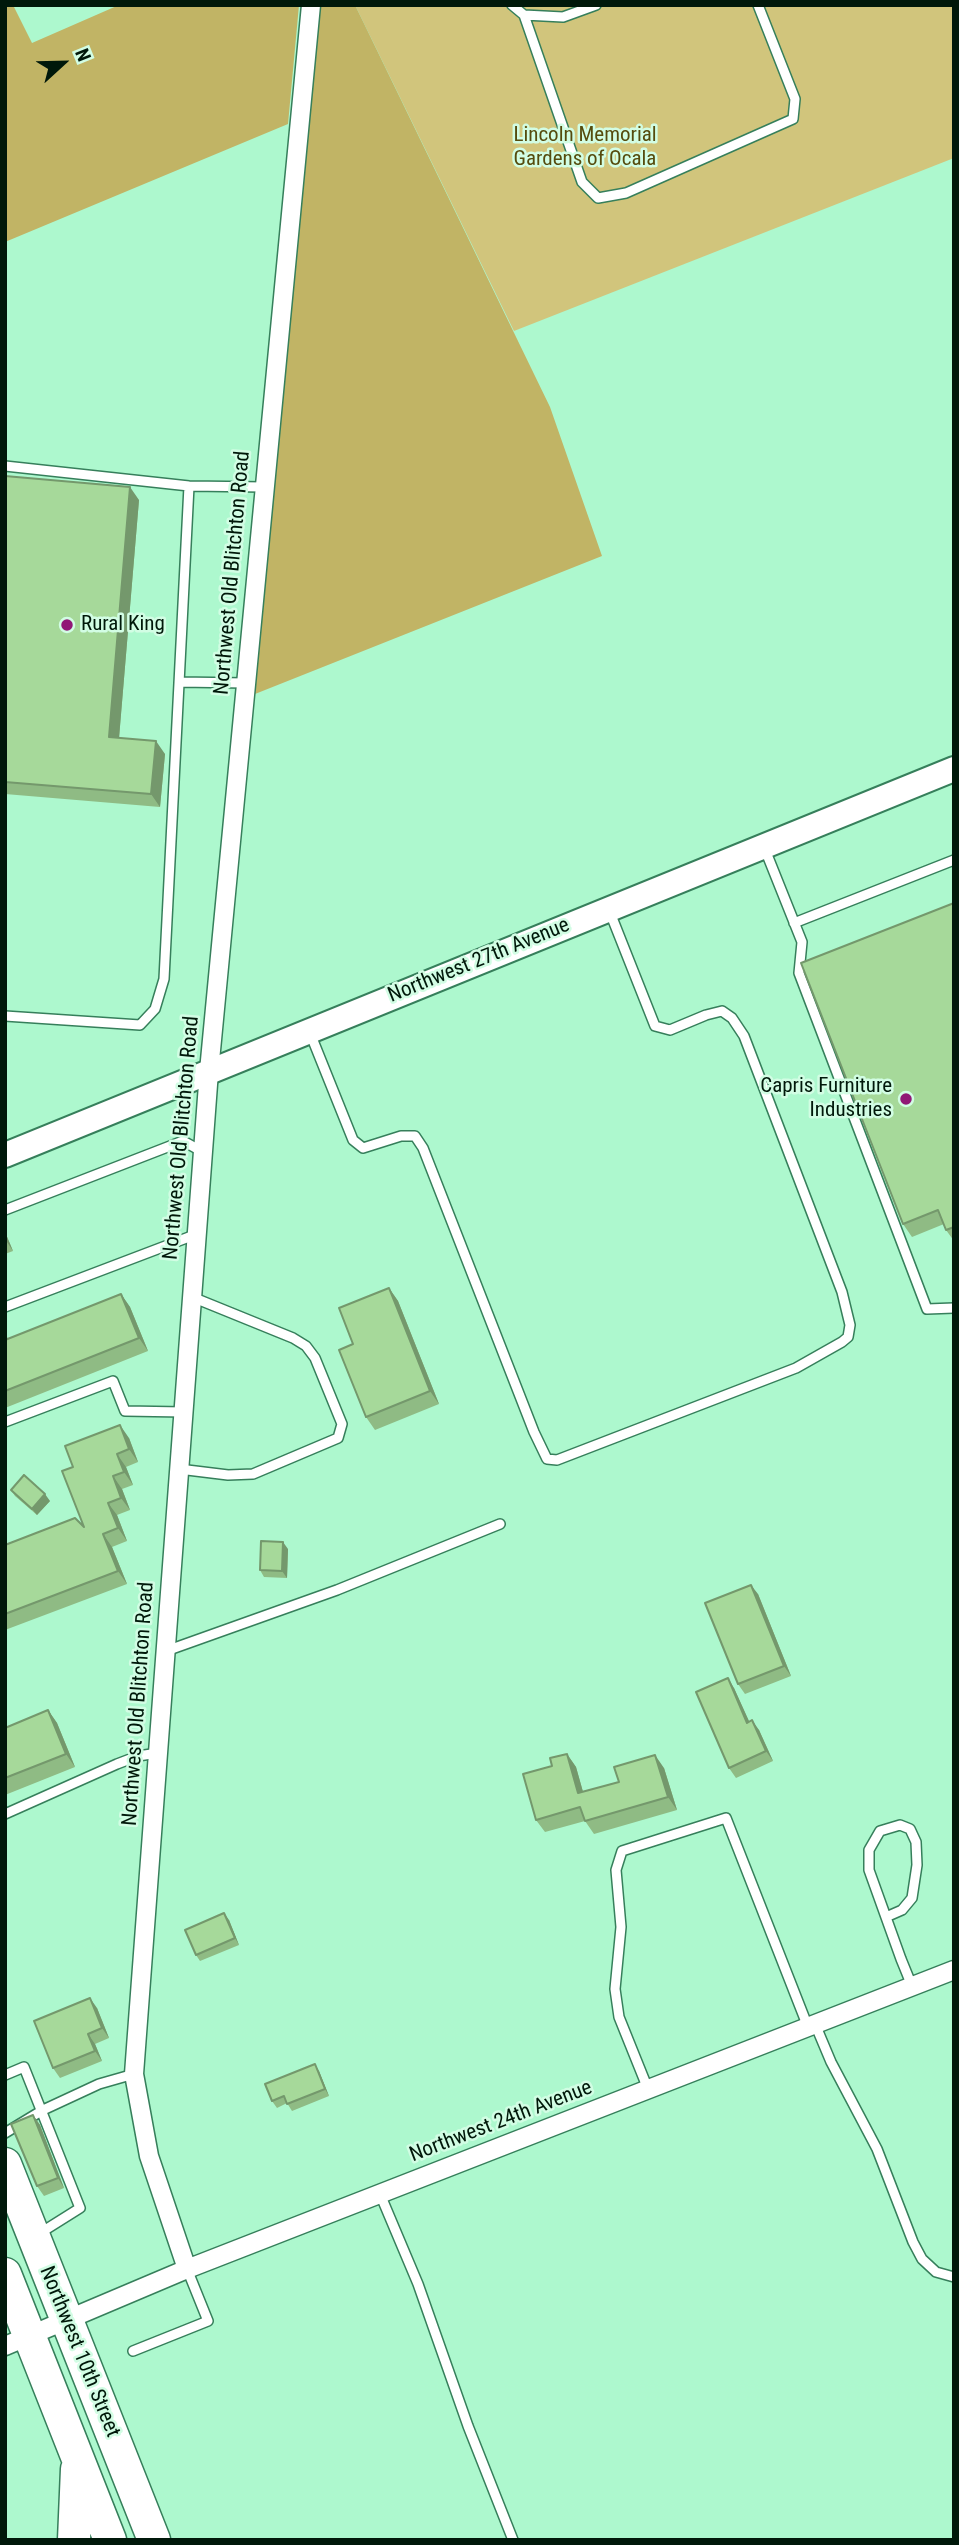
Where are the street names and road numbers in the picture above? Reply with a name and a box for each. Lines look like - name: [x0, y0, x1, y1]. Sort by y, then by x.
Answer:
- street label: Northwest Old Blitchton Road: [210, 450, 256, 696]
- street label: Northwest 27th Avenue: [385, 913, 573, 1009]
- street label: Northwest Old Blitchton Road: [159, 1015, 205, 1261]
- street label: Northwest Old Blitchton Road: [118, 1581, 160, 1827]
- street label: Northwest 24th Avenue: [406, 2076, 596, 2168]
- street label: Northwest 10th Street: [33, 2263, 125, 2441]

